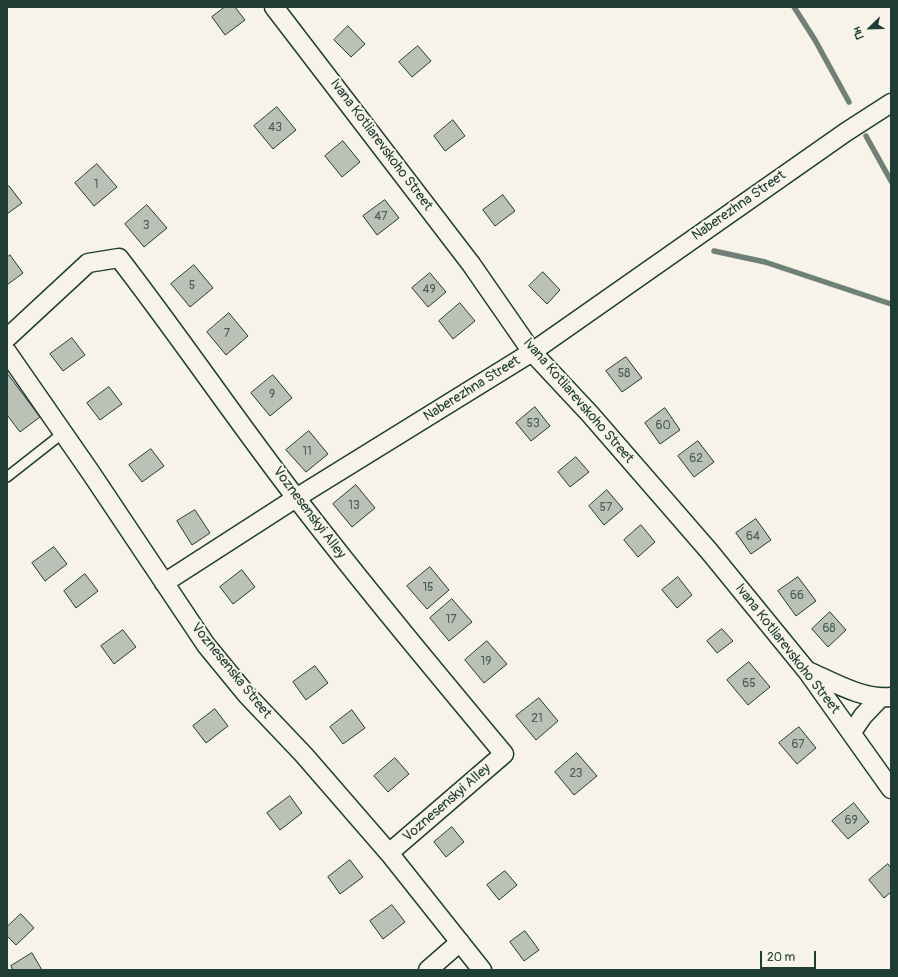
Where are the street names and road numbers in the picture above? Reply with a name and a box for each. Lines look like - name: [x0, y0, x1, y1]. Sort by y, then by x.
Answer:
- street label: Ivana Kotliarevskoho Street: [326, 76, 436, 214]
- street label: Naberezhna Street: [689, 167, 789, 245]
- street label: Ivana Kotliarevskoho Street: [519, 335, 637, 467]
- street label: Naberezhna Street: [421, 353, 523, 425]
- street label: Voznesenskyi Alley: [269, 464, 349, 562]
- street label: Ivana Kotliarevskoho Street: [731, 581, 843, 717]
- street label: Voznesenska Street: [187, 620, 275, 722]
- street label: Voznesenskyi Alley: [400, 760, 494, 846]

